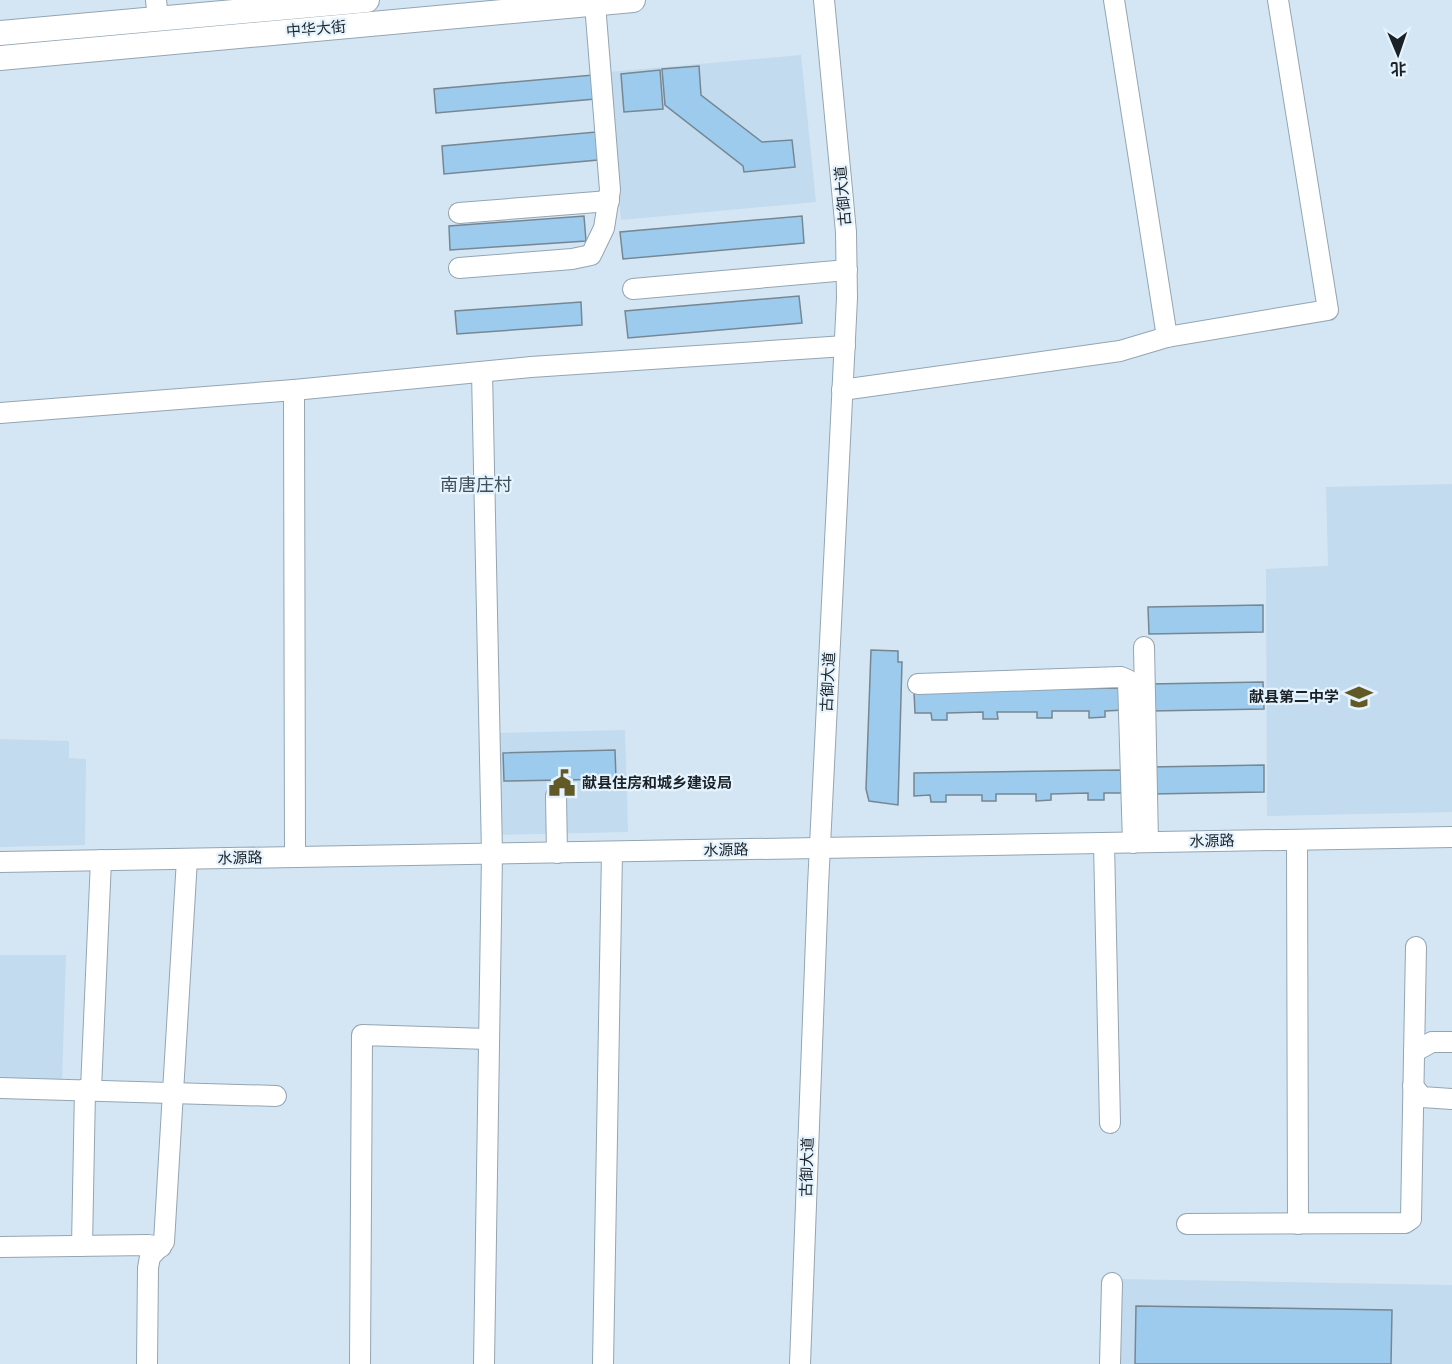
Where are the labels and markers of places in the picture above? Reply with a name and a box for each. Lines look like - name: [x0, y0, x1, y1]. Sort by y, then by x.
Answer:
- school or university icon: 献县第二中学: [1344, 682, 1374, 712]
- place label: 献县第二中学: [1249, 688, 1339, 706]
- public building icon: 献县住房和城乡建设局: [547, 768, 577, 798]
- place label: 献县住房和城乡建设局: [582, 774, 732, 792]

